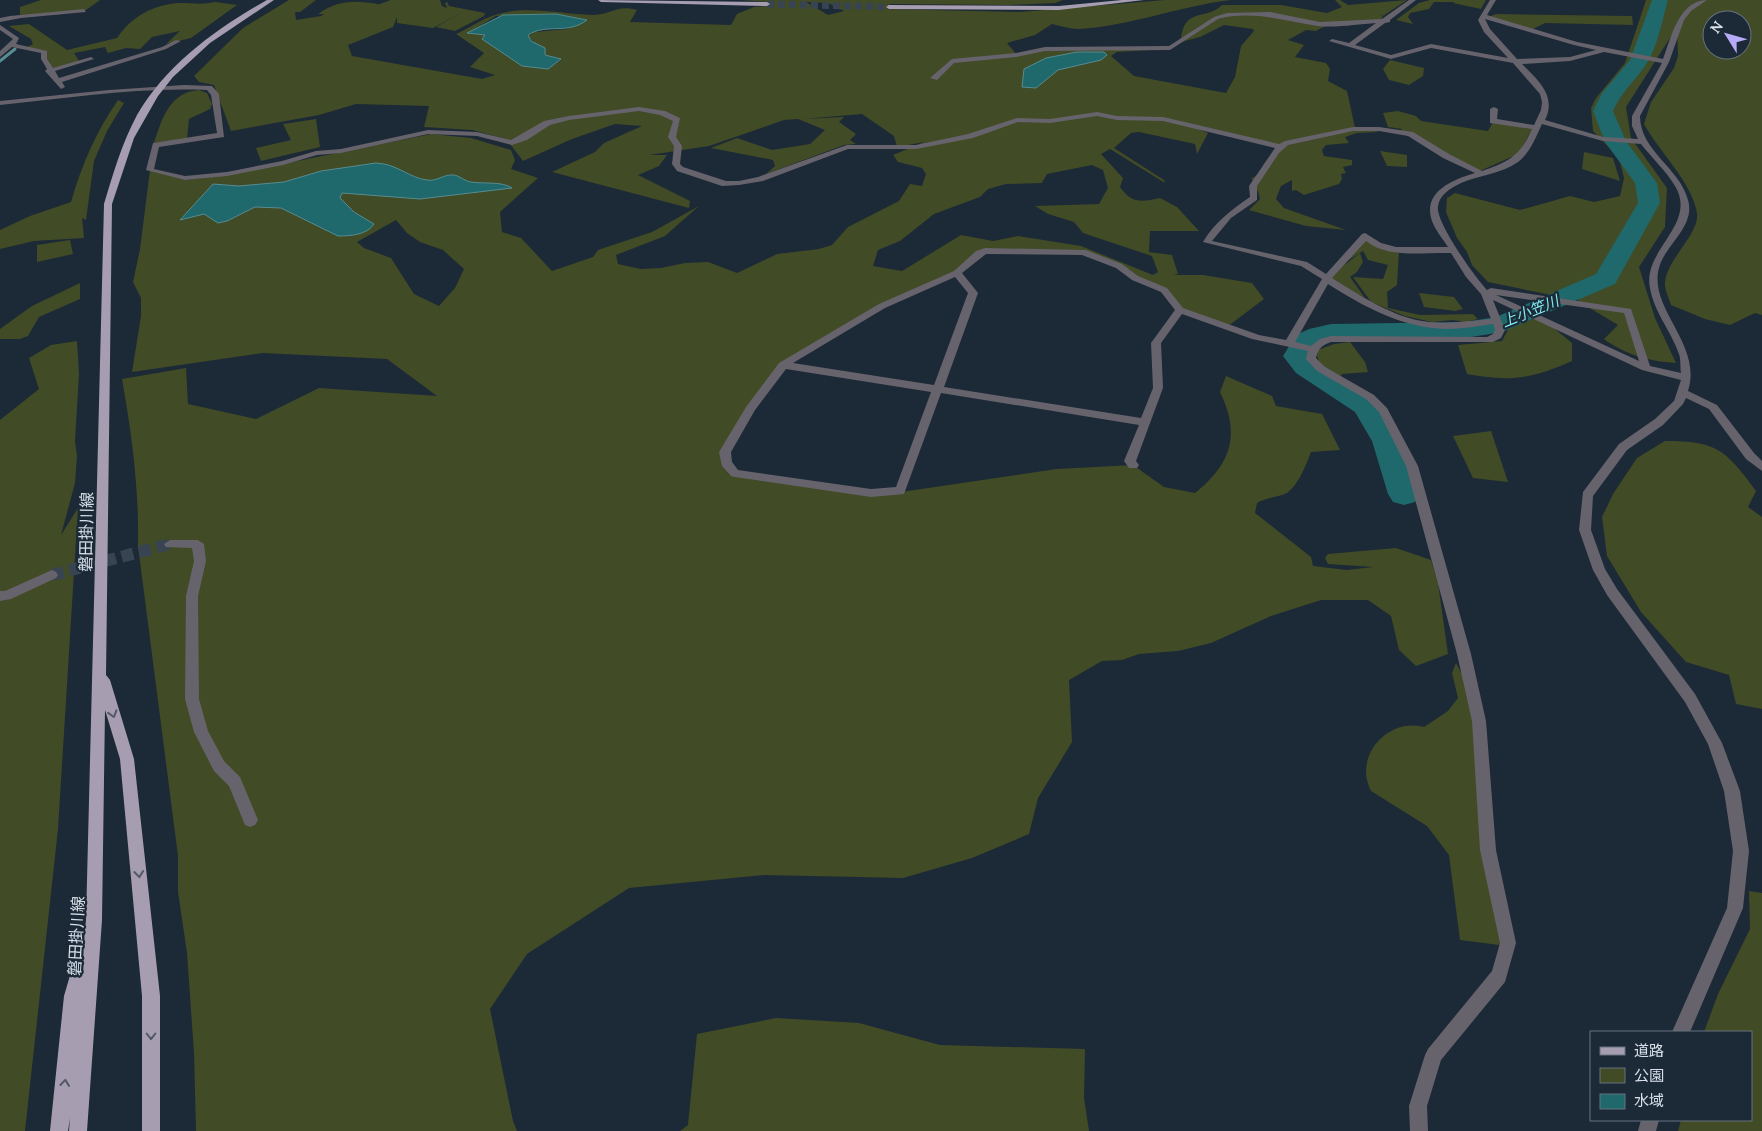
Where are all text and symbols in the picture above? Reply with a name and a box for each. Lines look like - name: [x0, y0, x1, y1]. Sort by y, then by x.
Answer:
- north arrow: [1702, 10, 1752, 60]
- text: N: [1706, 17, 1727, 37]
- water label: 上小笠川: [1499, 290, 1563, 331]
- street label: 磐田掛川線: [75, 492, 97, 572]
- one-way arrow: [108, 710, 118, 718]
- one-way arrow: [133, 871, 144, 879]
- street label: 磐田掛川線: [64, 896, 88, 976]
- legend: [1590, 1031, 1752, 1121]
- one-way arrow: [146, 1032, 156, 1040]
- text: 道路: [1634, 1041, 1664, 1060]
- text: 公園: [1634, 1066, 1664, 1085]
- one-way arrow: [59, 1078, 70, 1086]
- text: 水域: [1634, 1091, 1664, 1110]

